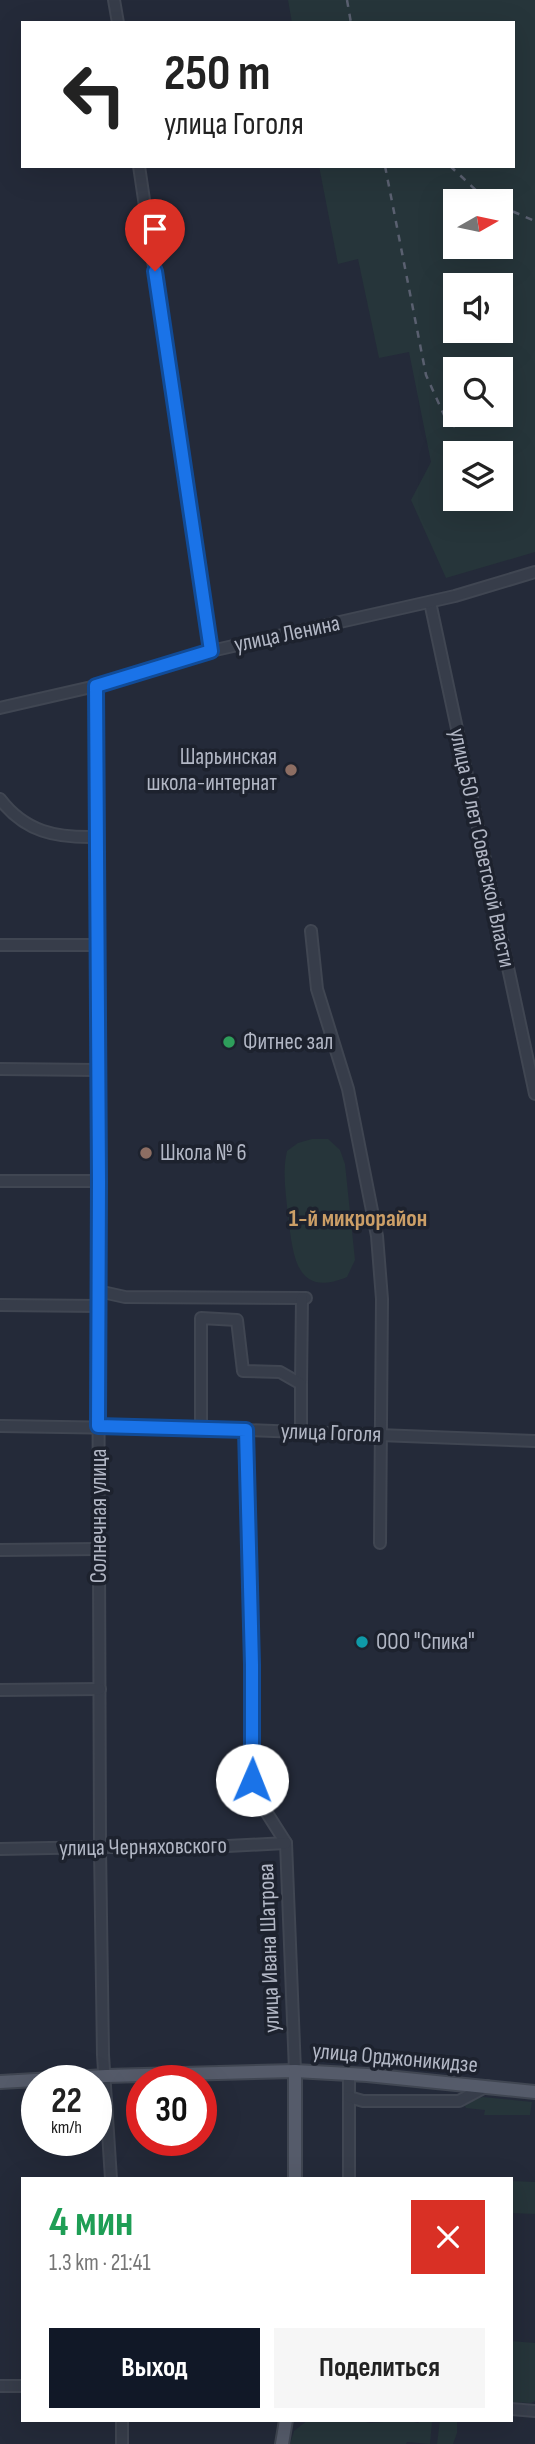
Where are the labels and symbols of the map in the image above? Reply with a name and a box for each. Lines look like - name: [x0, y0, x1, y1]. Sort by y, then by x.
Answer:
- north arrow: [443, 189, 513, 259]
- pin: [125, 199, 185, 271]
- street label: улица Ленина: [232, 609, 342, 659]
- street label: улица 50 лет Советской Власти: [443, 726, 521, 970]
- place label: Шарьинская школа-интернат: [147, 743, 277, 797]
- marker: Шарьинская школа-интернат: [283, 762, 299, 778]
- place label: Фитнес зал: [243, 1028, 333, 1056]
- marker: Фитнес зал: [221, 1034, 237, 1050]
- place label: Школа № 6: [160, 1139, 247, 1167]
- marker: Школа № 6: [138, 1145, 154, 1161]
- district label: 1-й микрорайон: [289, 1204, 427, 1233]
- street label: улица Гоголя: [280, 1417, 382, 1449]
- street label: Солнечная улица: [85, 1449, 113, 1583]
- place label: ООО "Спика": [376, 1628, 475, 1656]
- marker: ООО "Спика": [354, 1634, 370, 1650]
- position arrow: [215, 1743, 289, 1817]
- street label: улица Черняховского: [59, 1832, 227, 1862]
- street label: улица Ивана Шатрова: [252, 1863, 286, 2033]
- street label: улица Орджоникидзе: [311, 2037, 479, 2079]
- speed limit sign: 30: [126, 2065, 217, 2156]

